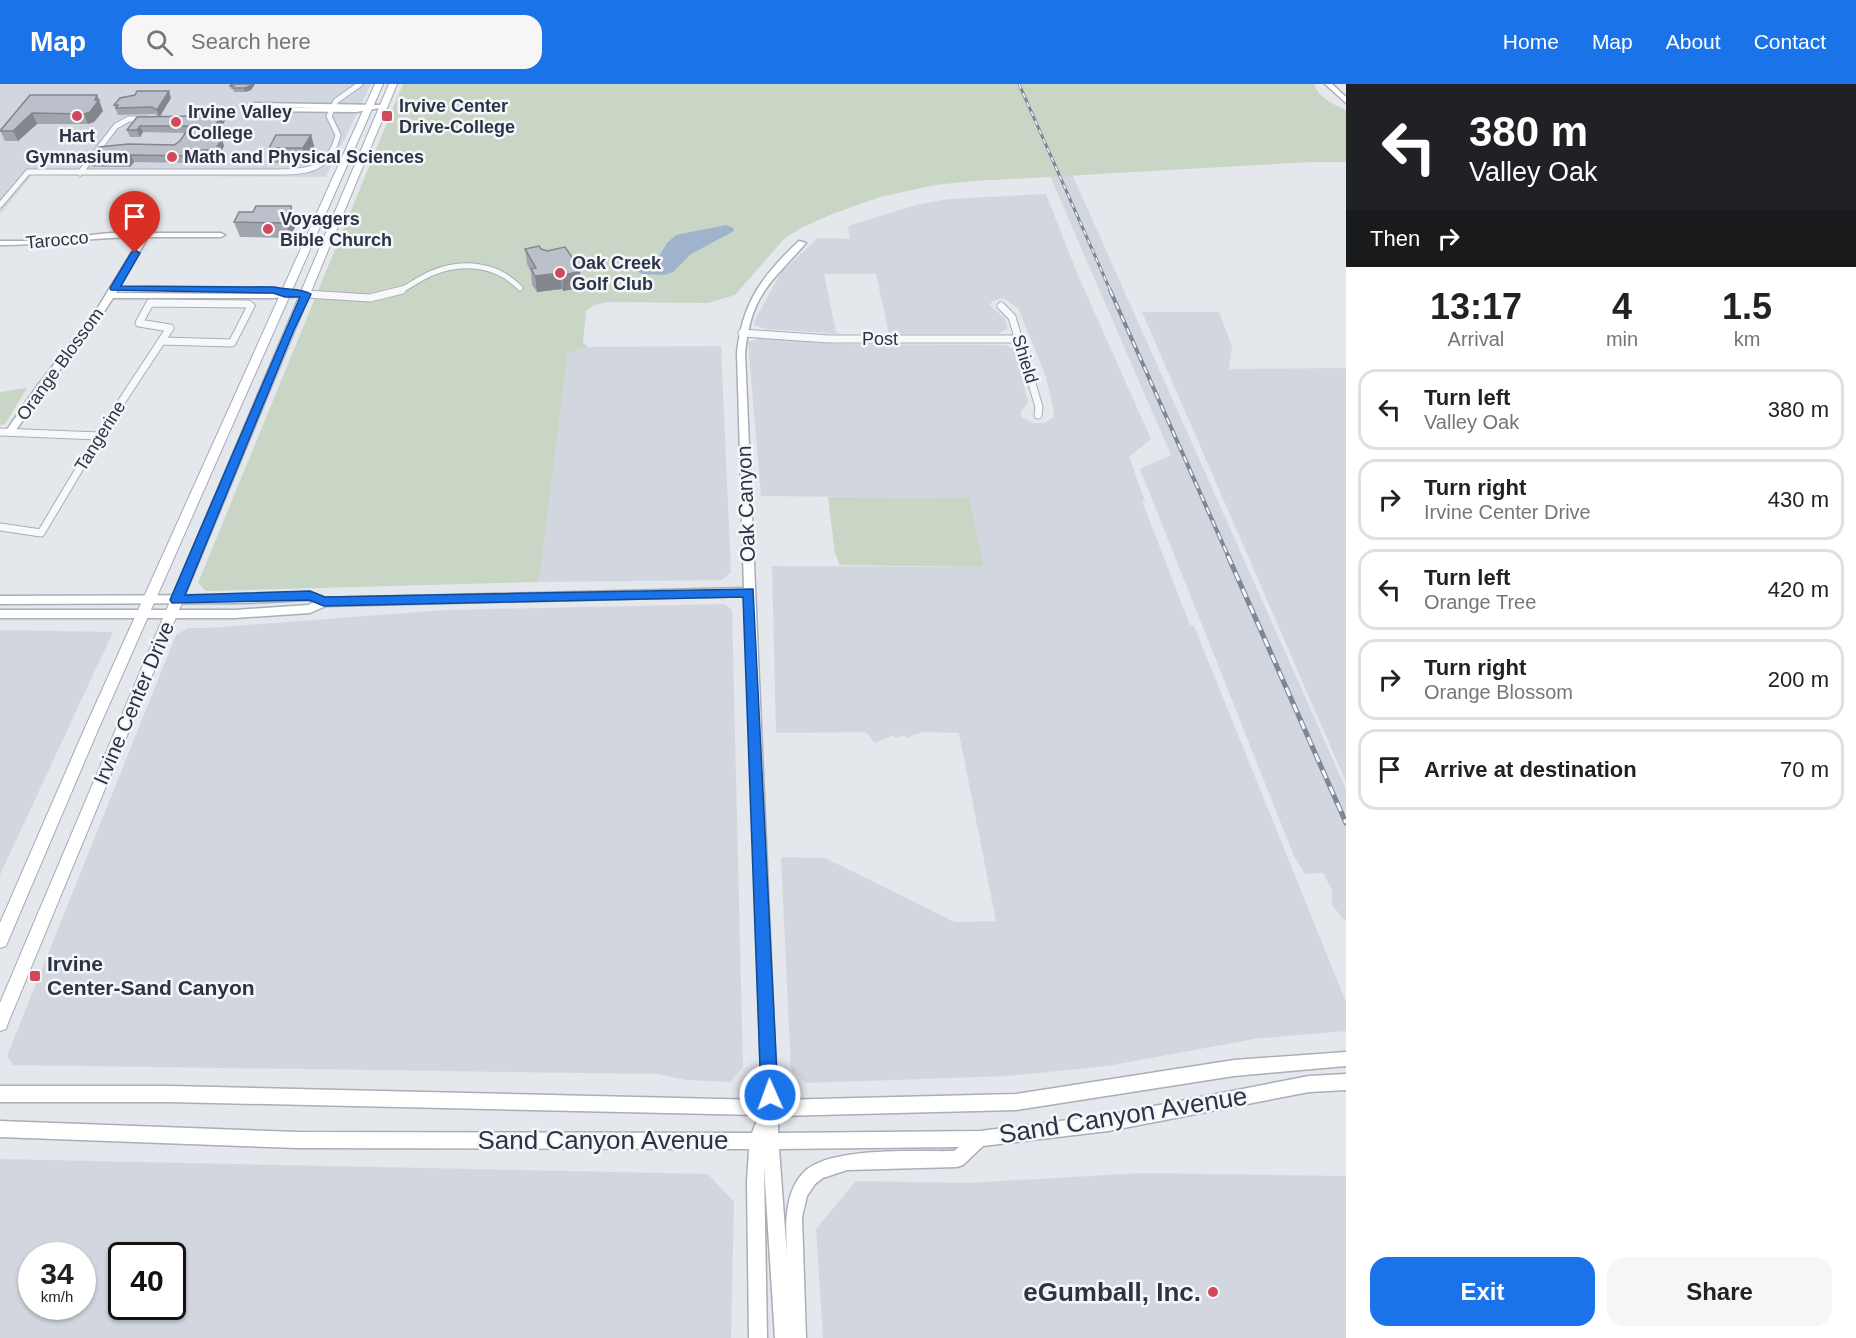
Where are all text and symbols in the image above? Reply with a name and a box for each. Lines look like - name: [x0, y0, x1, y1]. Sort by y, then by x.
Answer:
- search box: [122, 15, 542, 69]
- text: Map: [30, 26, 86, 57]
- icon: search: [143, 26, 176, 59]
- text: Search here: [191, 29, 311, 54]
- text: Home: [1503, 30, 1559, 53]
- text: Map: [1592, 30, 1633, 53]
- text: About: [1666, 30, 1721, 53]
- text: Contact: [1754, 30, 1826, 53]
- place label: Irvive Center Drive-College: [399, 96, 515, 137]
- place label: Irvine Valley College: [188, 102, 292, 143]
- icon: left: [1370, 108, 1448, 186]
- text: 380 m: [1469, 108, 1588, 155]
- marker: Hart Gymnasium: [70, 109, 84, 123]
- marker: Irvive Center Drive-College: [380, 109, 394, 123]
- marker: Irvine Valley College: [169, 115, 183, 129]
- place label: Hart Gymnasium: [25, 126, 129, 167]
- place label: Math and Physical Sciences: [184, 147, 424, 167]
- marker: Math and Physical Sciences: [165, 150, 179, 164]
- text: Valley Oak: [1469, 157, 1598, 187]
- pin: [109, 191, 160, 253]
- icon: arrive: [118, 200, 151, 233]
- place label: Voyagers Bible Church: [280, 209, 392, 250]
- marker: Voyagers Bible Church: [261, 222, 275, 236]
- icon: right: [1432, 222, 1465, 255]
- text: Then: [1370, 226, 1420, 251]
- street label: Tarocco: [25, 227, 89, 253]
- place label: Oak Creek Golf Club: [572, 253, 662, 294]
- marker: Oak Creek Golf Club: [553, 266, 567, 280]
- text: 13:17: [1430, 286, 1522, 327]
- text: 4: [1612, 286, 1632, 327]
- text: 1.5: [1722, 286, 1772, 327]
- street label: Orange Blossom: [13, 304, 107, 424]
- text: Arrival: [1448, 328, 1504, 350]
- text: min: [1606, 328, 1638, 350]
- text: km: [1734, 328, 1760, 350]
- street label: Post: [862, 329, 898, 349]
- street label: Shield: [1008, 332, 1042, 386]
- text: Turn left: [1424, 385, 1510, 410]
- icon: left: [1373, 393, 1406, 426]
- street label: Tangerine: [71, 397, 129, 475]
- text: 380 m: [1768, 397, 1829, 422]
- text: Valley Oak: [1424, 411, 1519, 433]
- street label: Oak Canyon: [732, 445, 759, 563]
- text: Turn right: [1424, 475, 1526, 500]
- icon: right: [1373, 483, 1406, 516]
- text: 430 m: [1768, 487, 1829, 512]
- text: Irvine Center Drive: [1424, 501, 1591, 523]
- text: Turn left: [1424, 565, 1510, 590]
- icon: left: [1373, 573, 1406, 606]
- text: 420 m: [1768, 577, 1829, 602]
- text: Orange Tree: [1424, 591, 1536, 613]
- street label: Irvine Center Drive: [89, 618, 178, 788]
- text: Turn right: [1424, 655, 1526, 680]
- icon: right: [1373, 663, 1406, 696]
- text: 200 m: [1768, 667, 1829, 692]
- text: Orange Blossom: [1424, 681, 1573, 703]
- icon: arrive: [1373, 753, 1406, 786]
- text: Arrive at destination: [1424, 757, 1637, 782]
- text: 70 m: [1780, 757, 1829, 782]
- place label: Irvine Center-Sand Canyon: [47, 952, 255, 999]
- marker: Irvine Center-Sand Canyon: [28, 969, 42, 983]
- position arrow: [738, 1063, 802, 1127]
- street label: Sand Canyon Avenue: [997, 1081, 1249, 1149]
- street label: Sand Canyon Avenue: [477, 1125, 729, 1155]
- speed limit sign: 40: [108, 1242, 186, 1320]
- text: 34: [40, 1257, 74, 1290]
- button: Exit: [1370, 1257, 1595, 1326]
- button: Share: [1607, 1257, 1832, 1326]
- place label: eGumball, Inc.: [1023, 1277, 1201, 1307]
- marker: eGumball, Inc.: [1206, 1285, 1220, 1299]
- text: km/h: [41, 1288, 73, 1305]

